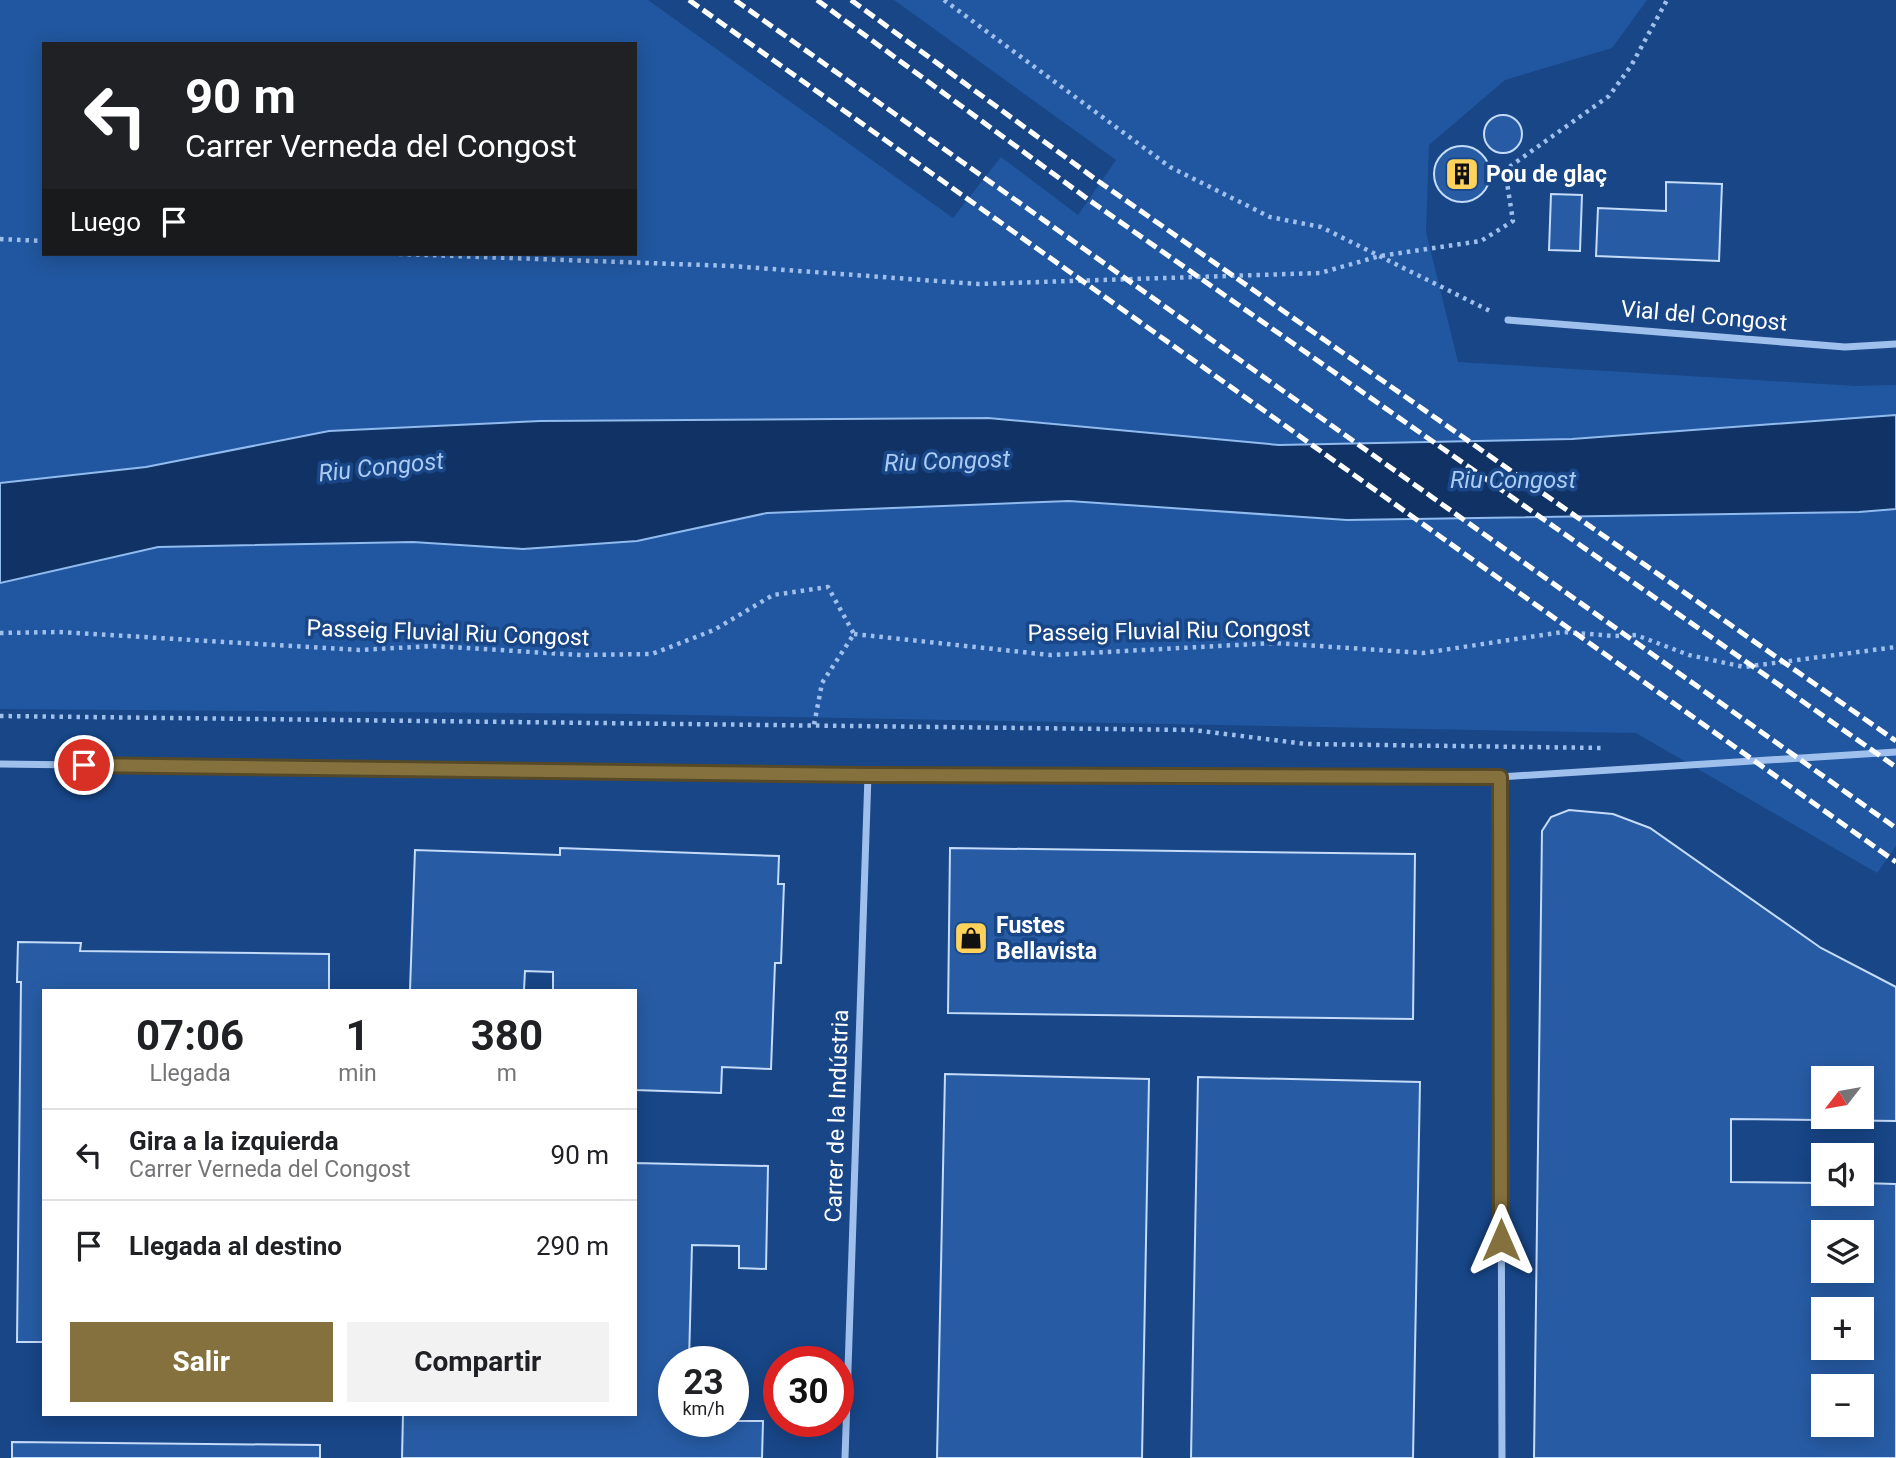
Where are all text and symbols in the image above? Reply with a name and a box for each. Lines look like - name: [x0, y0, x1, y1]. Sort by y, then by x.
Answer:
- text: 90 m: [185, 68, 296, 125]
- icon: left: [70, 70, 161, 161]
- text: Carrer Verneda del Congost: [185, 127, 577, 165]
- building icon: Pou de glaç: [1443, 155, 1481, 193]
- place label: Pou de glaç: [1486, 161, 1607, 188]
- icon: arrive: [155, 203, 193, 241]
- text: Luego: [70, 207, 141, 237]
- street label: Vial del Congost: [1620, 295, 1788, 337]
- water label: Riu Congost: [884, 445, 1011, 477]
- water label: Riu Congost: [317, 446, 445, 488]
- water label: Riu Congost: [1450, 466, 1576, 494]
- street label: Passeig Fluvial Riu Congost: [306, 615, 590, 651]
- street label: Passeig Fluvial Riu Congost: [1027, 615, 1311, 647]
- pin: [54, 735, 114, 795]
- icon: arrive: [65, 746, 103, 784]
- place label: Fustes Bellavista: [996, 912, 1097, 965]
- shop icon: Fustes Bellavista: [952, 919, 990, 957]
- street label: Carrer de la Indústria: [820, 1009, 854, 1223]
- text: 07:06: [136, 1011, 244, 1060]
- text: 1: [345, 1011, 370, 1060]
- text: 380: [471, 1011, 543, 1060]
- text: Llegada: [150, 1060, 231, 1087]
- text: min: [338, 1060, 377, 1087]
- text: m: [497, 1060, 517, 1087]
- north arrow: [1811, 1066, 1874, 1129]
- map controls: [1811, 1066, 1874, 1437]
- text: Gira a la izquierda: [129, 1126, 339, 1156]
- icon: left: [70, 1136, 108, 1174]
- text: 90 m: [551, 1140, 609, 1170]
- button: sound: [1811, 1143, 1874, 1206]
- text: Carrer Verneda del Congost: [129, 1156, 410, 1183]
- position arrow: [1464, 1203, 1538, 1277]
- button: layers: [1811, 1220, 1874, 1283]
- icon: arrive: [70, 1227, 108, 1265]
- text: Llegada al destino: [129, 1231, 342, 1261]
- text: 290 m: [536, 1231, 609, 1261]
- button: +: [1811, 1297, 1874, 1360]
- button: Salir: [70, 1322, 333, 1402]
- button: Compartir: [347, 1322, 609, 1402]
- speed limit sign: 30: [763, 1346, 854, 1437]
- text: 23: [683, 1362, 724, 1403]
- button: −: [1811, 1374, 1874, 1437]
- text: km/h: [682, 1398, 725, 1419]

